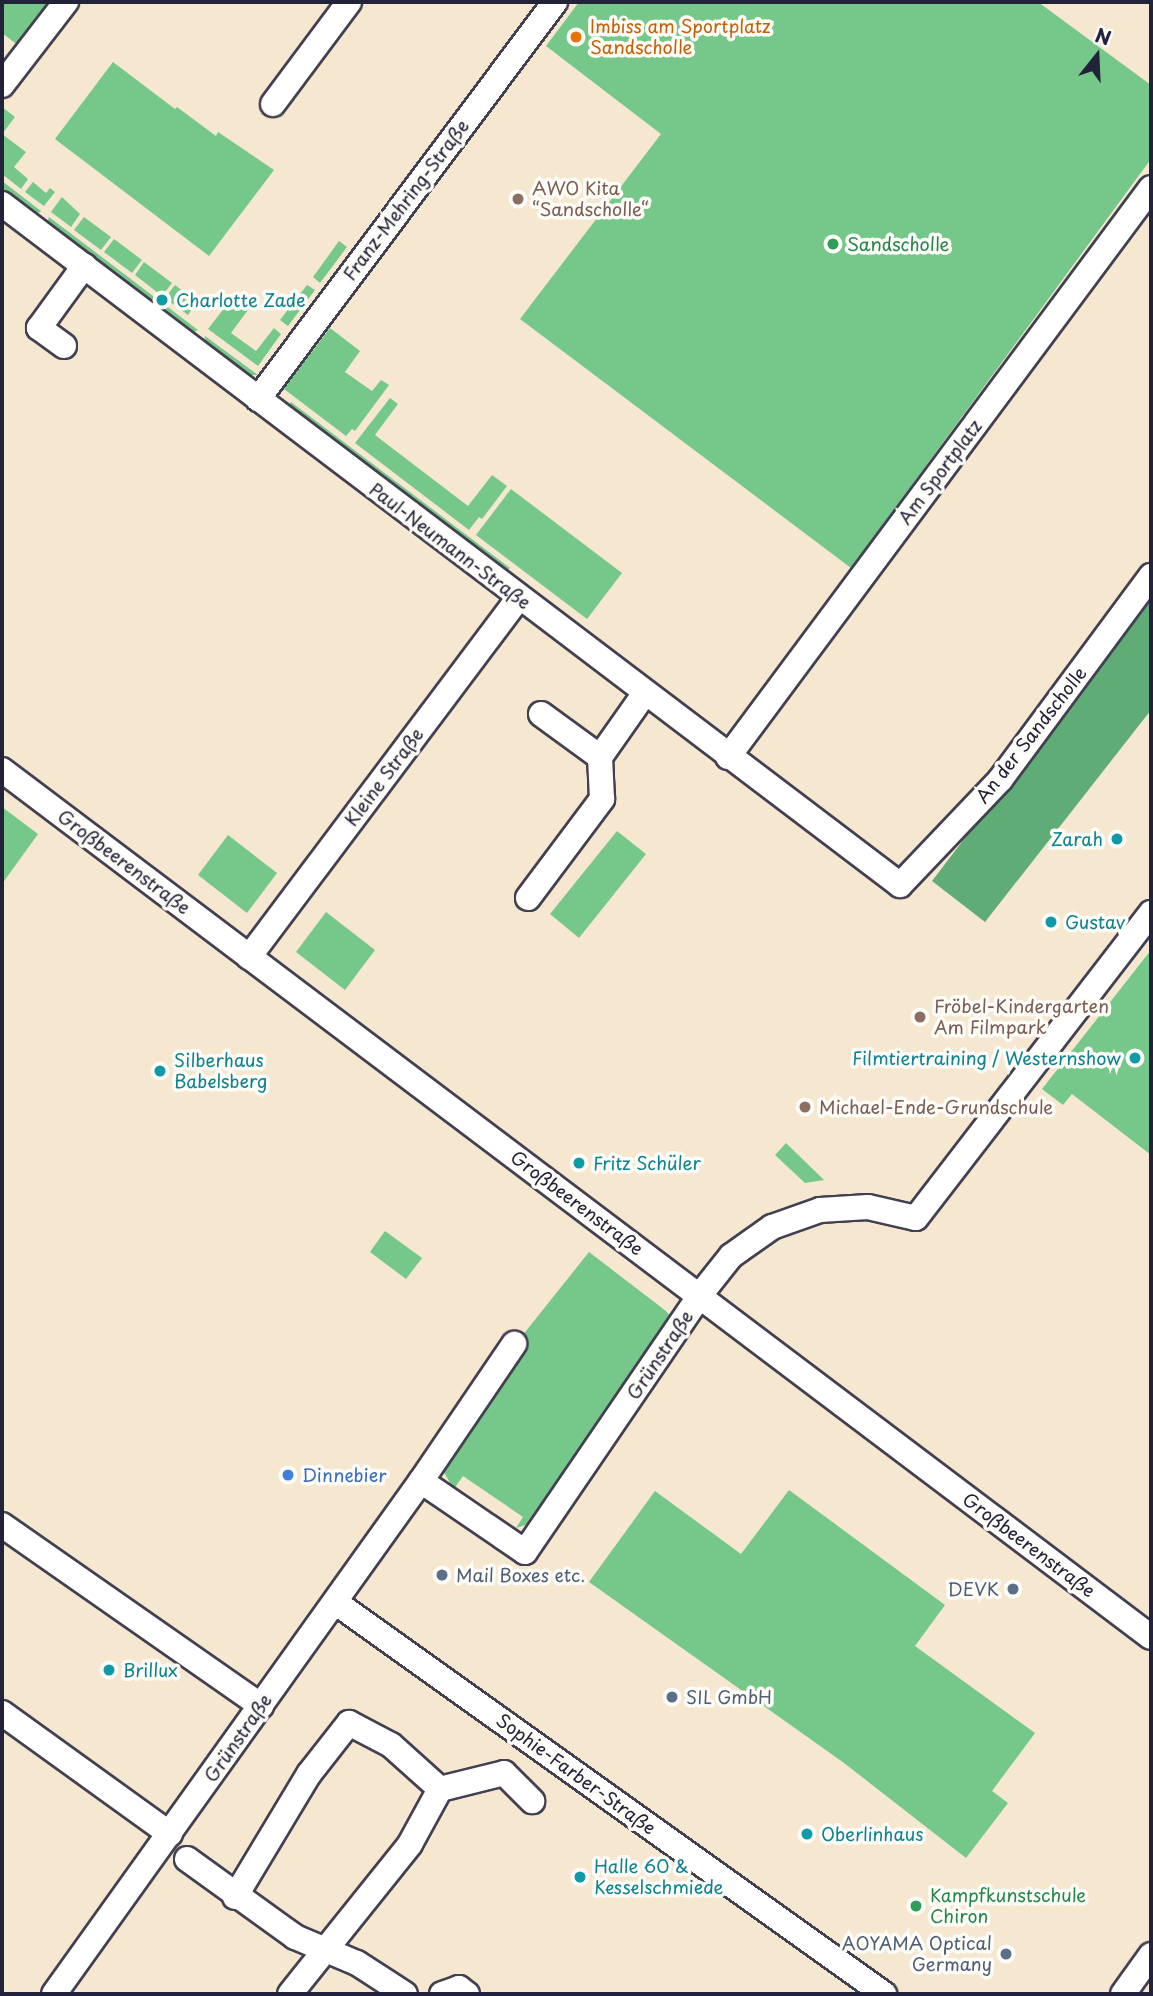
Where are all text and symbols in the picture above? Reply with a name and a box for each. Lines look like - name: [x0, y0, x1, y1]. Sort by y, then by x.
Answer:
- place label: Imbiss am Sportplatz Sandscholle: [590, 16, 771, 58]
- text: N: [1092, 20, 1115, 52]
- north arrow: [1062, 21, 1132, 91]
- marker: Imbiss am Sportplatz Sandscholle: [568, 29, 584, 45]
- street label: Franz-Mehring-Straße: [339, 116, 473, 284]
- place label: AWO Kita “Sandscholle“: [532, 178, 648, 220]
- marker: AWO Kita “Sandscholle“: [510, 191, 526, 207]
- place label: Sandscholle: [847, 233, 949, 255]
- marker: Sandscholle: [825, 236, 841, 252]
- place label: Charlotte Zade: [176, 289, 305, 311]
- marker: Charlotte Zade: [154, 292, 170, 308]
- street label: Am Sportplatz: [894, 416, 986, 528]
- street label: Paul-Neumann-Straße: [365, 478, 535, 614]
- street label: An der Sandscholle: [971, 663, 1091, 807]
- street label: Kleine Straße: [340, 723, 428, 831]
- street label: Großbeerenstraße: [54, 805, 194, 919]
- place label: Zarah: [1051, 828, 1103, 850]
- marker: Zarah: [1109, 831, 1125, 847]
- place label: Gustav: [1065, 911, 1125, 933]
- marker: Gustav: [1043, 914, 1059, 930]
- place label: Fröbel-Kindergarten Am Filmpark: [934, 996, 1109, 1038]
- marker: Fröbel-Kindergarten Am Filmpark: [912, 1009, 928, 1025]
- place label: Filmtiertraining / Westernshow: [852, 1047, 1121, 1069]
- place label: Silberhaus Babelsberg: [174, 1050, 267, 1092]
- marker: Filmtiertraining / Westernshow: [1127, 1050, 1143, 1066]
- marker: Silberhaus Babelsberg: [152, 1063, 168, 1079]
- place label: Michael-Ende-Grundschule: [819, 1096, 1053, 1118]
- marker: Michael-Ende-Grundschule: [797, 1099, 813, 1115]
- street label: Großbeerenstraße: [507, 1146, 647, 1260]
- place label: Fritz Schüler: [593, 1152, 702, 1174]
- marker: Fritz Schüler: [571, 1155, 587, 1171]
- street label: Grünstraße: [622, 1307, 698, 1403]
- place label: Dinnebier: [302, 1464, 386, 1486]
- marker: Dinnebier: [280, 1467, 296, 1483]
- street label: Großbeerenstraße: [959, 1488, 1099, 1602]
- place label: Mail Boxes etc.: [456, 1564, 585, 1586]
- marker: Mail Boxes etc.: [434, 1567, 450, 1583]
- place label: DEVK: [948, 1578, 999, 1600]
- marker: DEVK: [1005, 1581, 1021, 1597]
- place label: Brillux: [123, 1659, 178, 1681]
- marker: Brillux: [101, 1662, 117, 1678]
- place label: SIL GmbH: [686, 1686, 774, 1708]
- marker: SIL GmbH: [664, 1689, 680, 1705]
- street label: Grünstraße: [200, 1690, 276, 1786]
- street label: Sophie-Farber-Straße: [492, 1709, 660, 1839]
- place label: Oberlinhaus: [821, 1823, 923, 1845]
- marker: Oberlinhaus: [799, 1826, 815, 1842]
- place label: Halle 60 & Kesselschmiede: [594, 1856, 723, 1898]
- marker: Halle 60 & Kesselschmiede: [572, 1869, 588, 1885]
- place label: Kampfkunstschule Chiron: [930, 1885, 1086, 1927]
- marker: Kampfkunstschule Chiron: [908, 1898, 924, 1914]
- place label: AOYAMA Optical Germany: [842, 1933, 992, 1976]
- marker: AOYAMA Optical Germany: [998, 1946, 1014, 1962]

